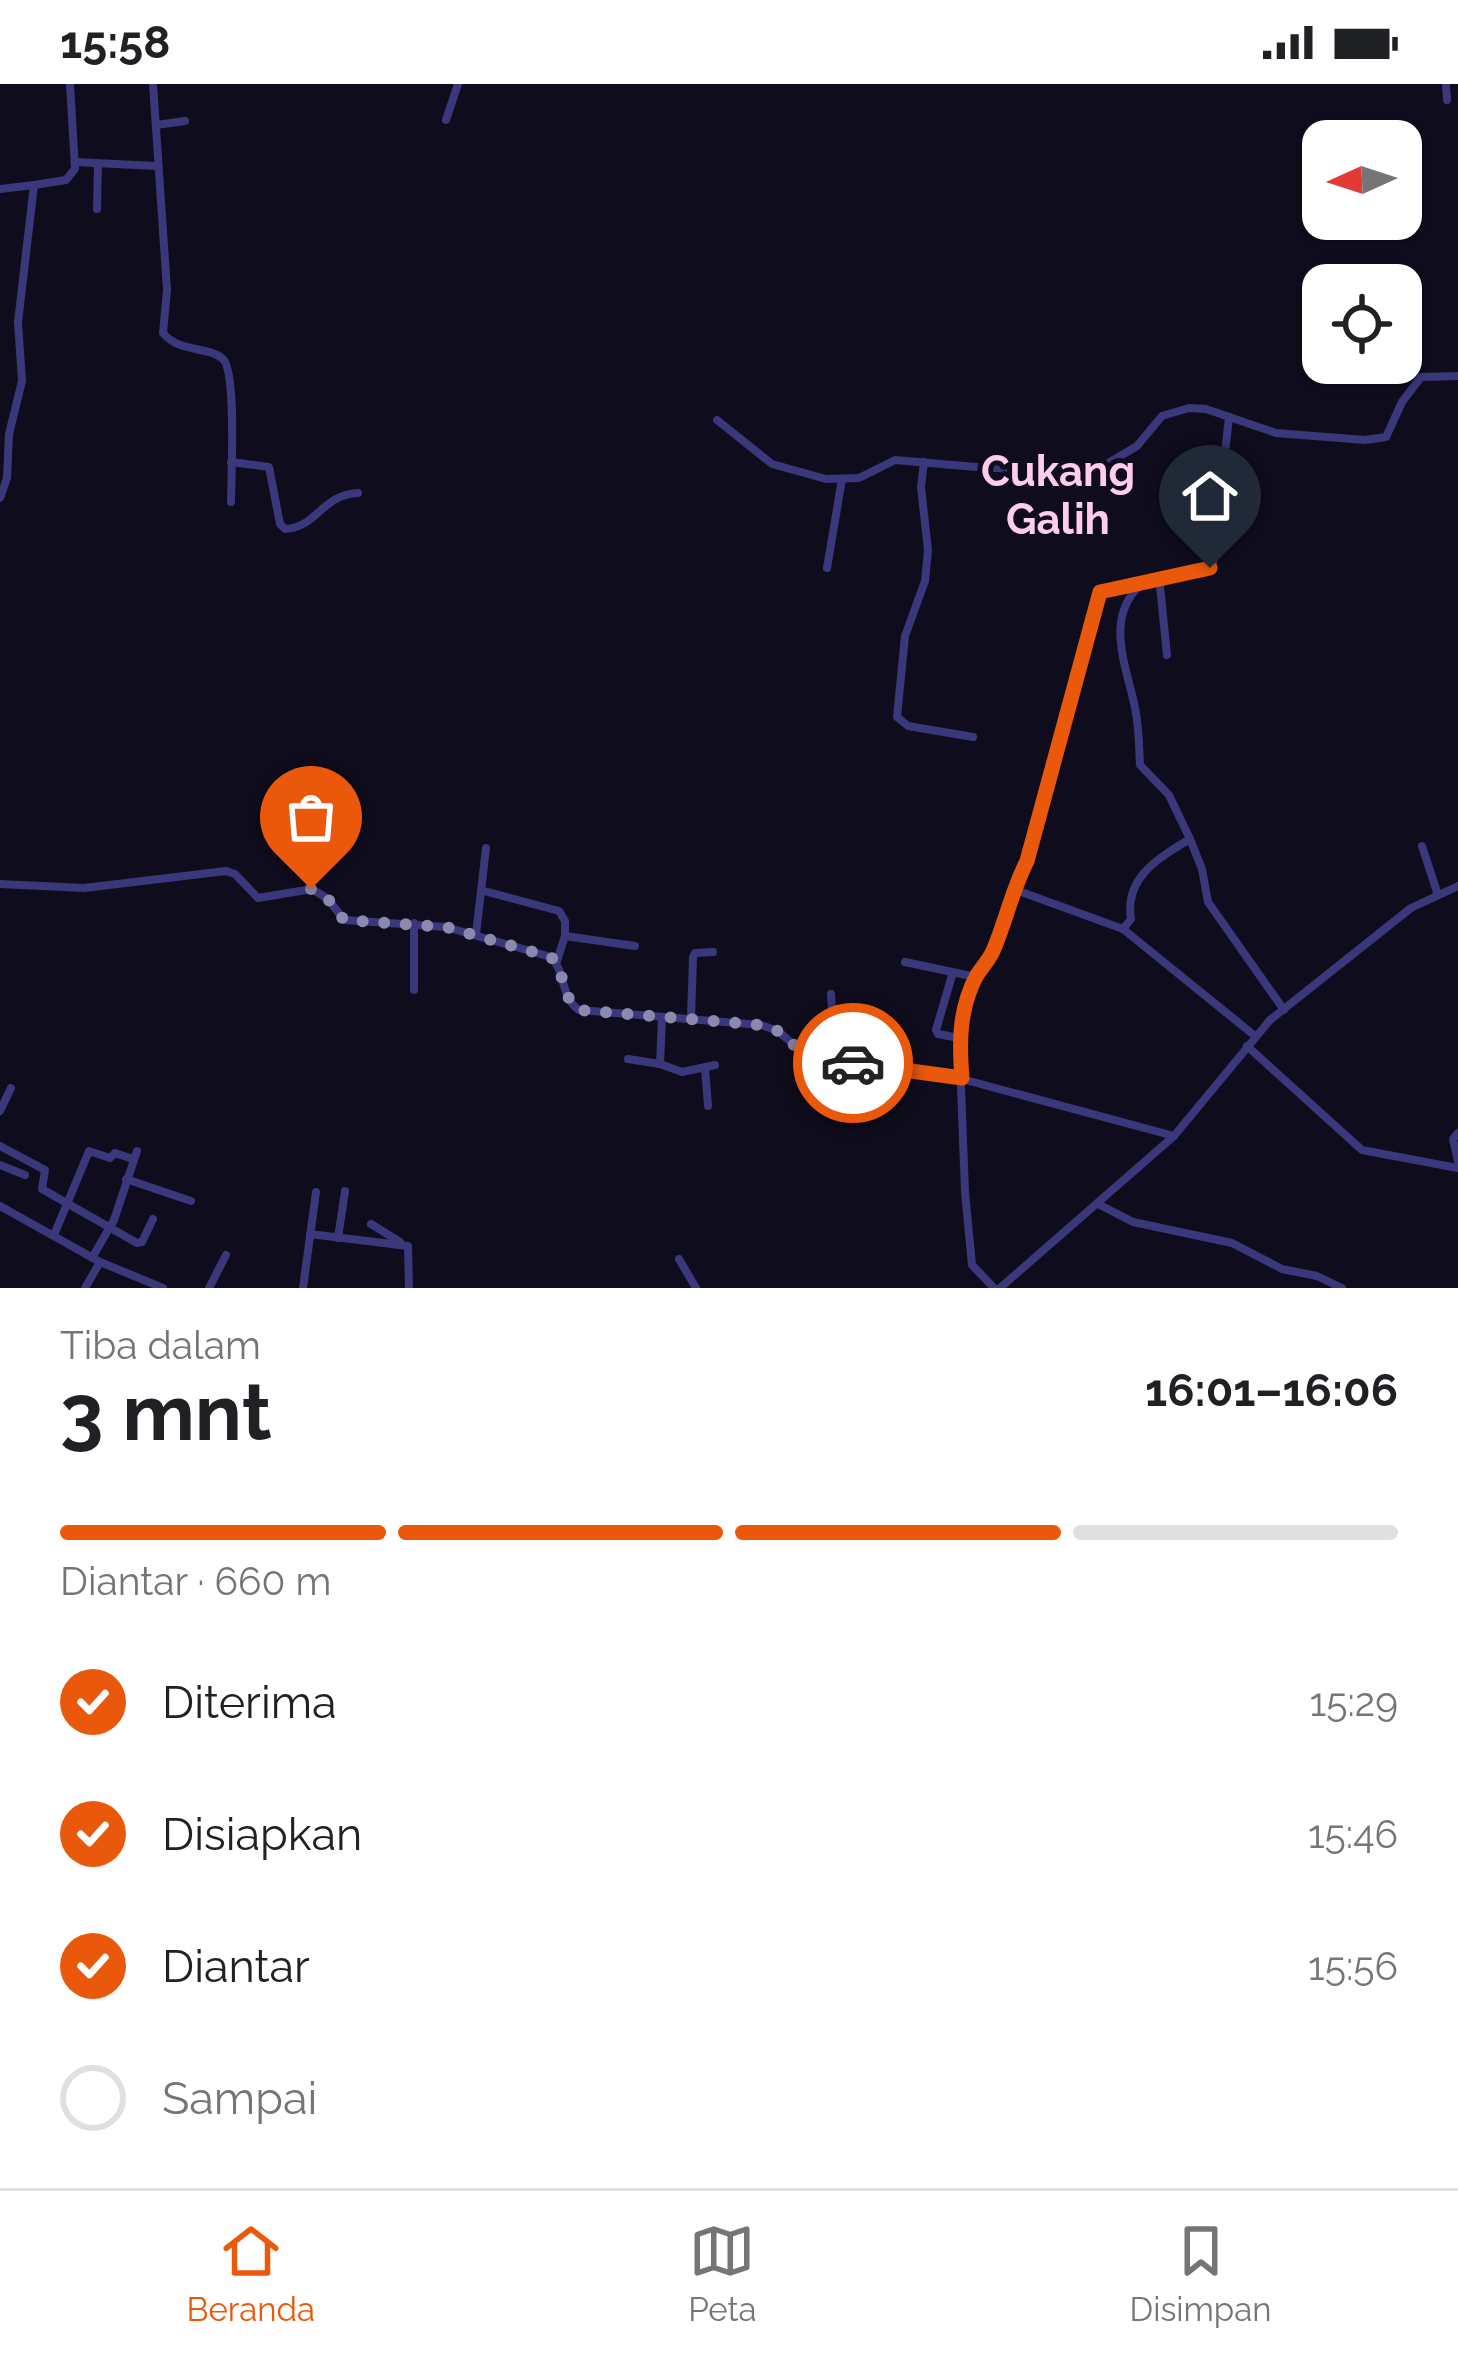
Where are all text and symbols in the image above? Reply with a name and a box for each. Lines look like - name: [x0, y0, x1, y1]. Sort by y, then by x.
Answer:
- text: 15:58: [60, 16, 170, 69]
- north arrow: [1302, 120, 1422, 240]
- map controls: [1302, 120, 1422, 384]
- button: locate: [1302, 264, 1422, 384]
- pin: [1159, 445, 1261, 568]
- district label: Cukang Galih: [981, 447, 1135, 544]
- icon: home: [1177, 463, 1243, 529]
- pin: [260, 766, 362, 889]
- icon: bag: [278, 784, 344, 850]
- courier: [793, 1003, 913, 1123]
- icon: car: [820, 1030, 886, 1096]
- text: Tiba dalam: [60, 1322, 261, 1368]
- text: 16:01–16:06: [1145, 1364, 1398, 1417]
- text: 3 mnt: [60, 1367, 272, 1458]
- text: Diantar · 660 m: [60, 1558, 331, 1604]
- icon: check: [60, 1669, 126, 1735]
- text: Diterima: [162, 1676, 337, 1729]
- text: 15:29: [1310, 1679, 1398, 1725]
- icon: check: [60, 1801, 126, 1867]
- text: Disiapkan: [162, 1808, 362, 1861]
- text: 15:46: [1308, 1811, 1398, 1857]
- icon: check: [60, 1933, 126, 1999]
- text: Diantar: [162, 1940, 310, 1993]
- text: 15:56: [1308, 1943, 1398, 1989]
- text: Sampai: [162, 2072, 317, 2125]
- tab: Beranda: [187, 2218, 315, 2329]
- tab: Peta: [688, 2218, 757, 2329]
- tab: Disimpan: [1130, 2218, 1271, 2329]

